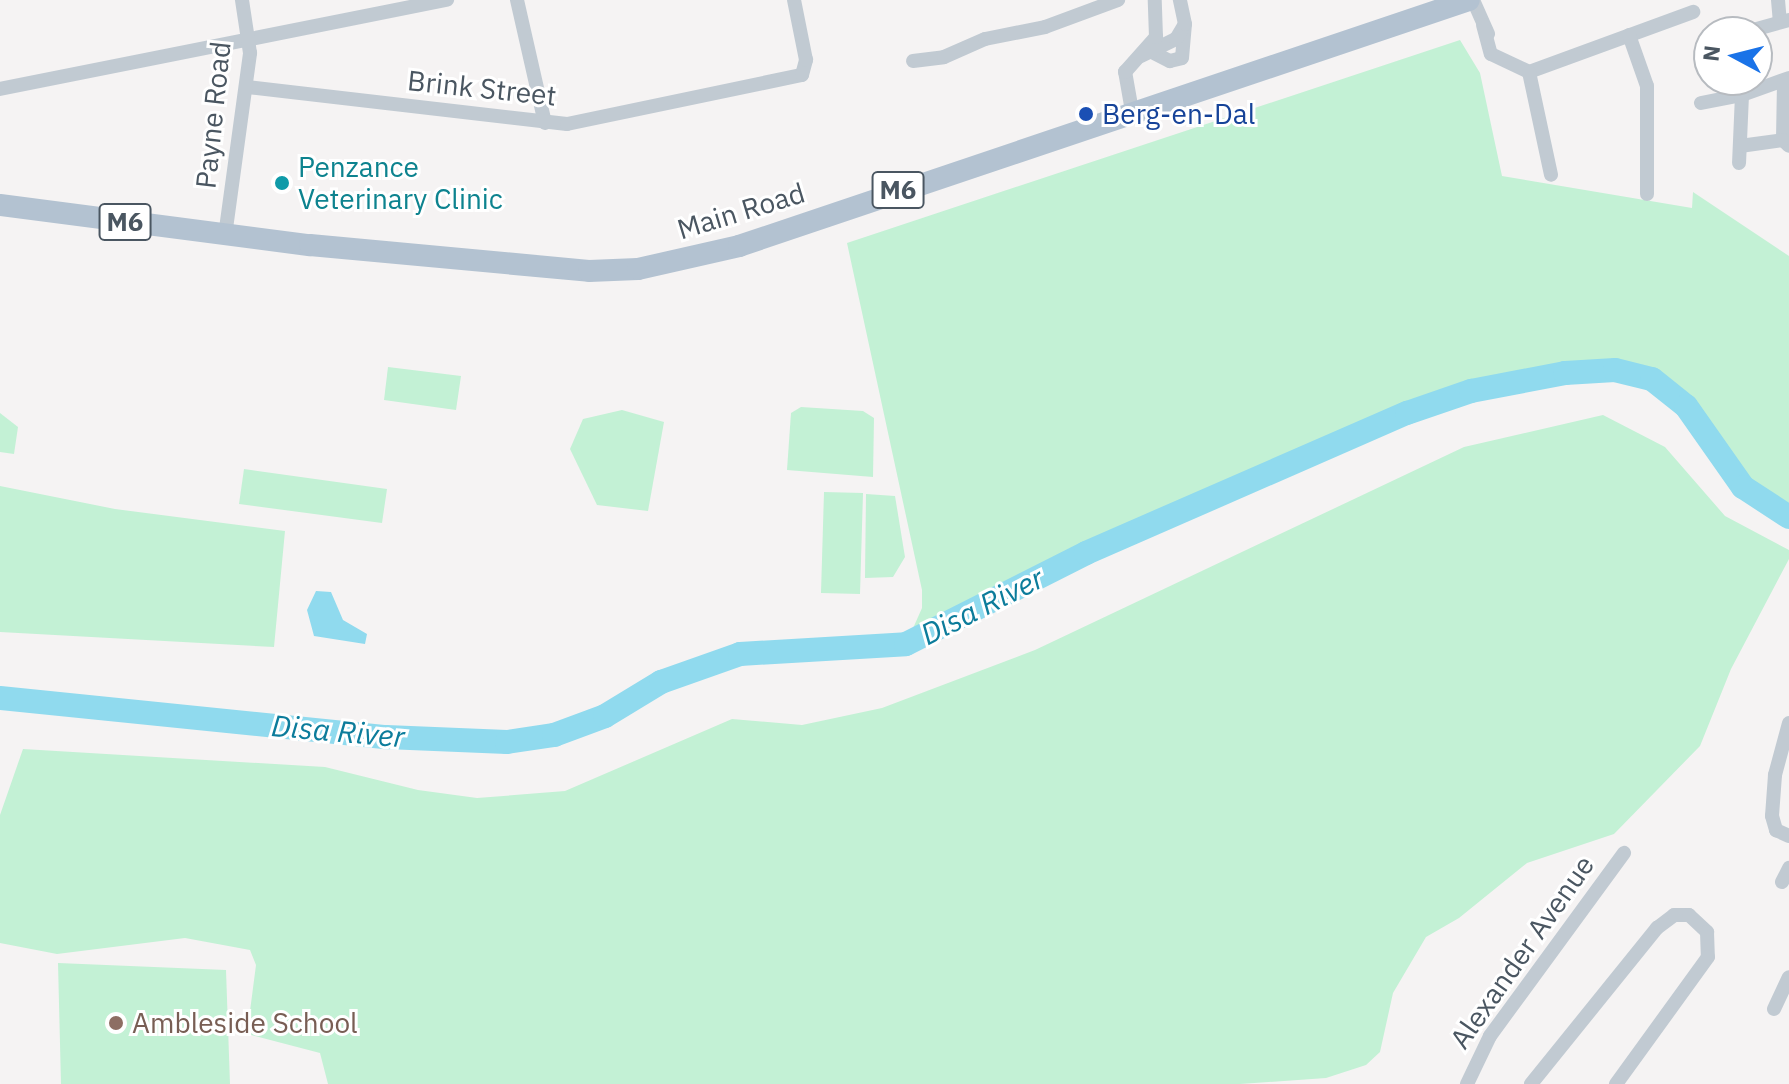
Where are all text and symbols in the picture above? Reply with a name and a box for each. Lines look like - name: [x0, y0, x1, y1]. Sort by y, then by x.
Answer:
- north arrow: [1693, 16, 1773, 96]
- street label: Payne Road: [189, 40, 237, 190]
- text: N: [1695, 44, 1726, 63]
- street label: Brink Street: [406, 63, 558, 113]
- place label: Berg-en-Dal: [1102, 97, 1255, 131]
- marker: Berg-en-Dal: [1077, 105, 1095, 123]
- place label: Penzance Veterinary Clinic: [298, 150, 503, 216]
- road number: M6: [870, 168, 926, 212]
- marker: Penzance Veterinary Clinic: [273, 174, 291, 192]
- street label: Main Road: [673, 176, 809, 246]
- road number: M6: [97, 200, 153, 244]
- water label: Disa River: [914, 560, 1050, 652]
- water label: Disa River: [270, 707, 406, 755]
- street label: Alexander Avenue: [1443, 849, 1601, 1055]
- place label: Ambleside School: [132, 1006, 358, 1040]
- marker: Ambleside School: [107, 1014, 125, 1032]

